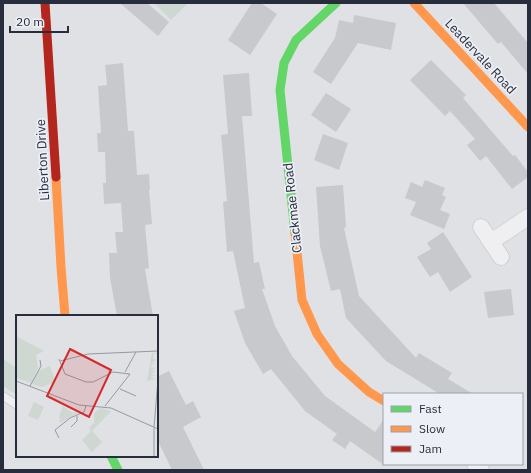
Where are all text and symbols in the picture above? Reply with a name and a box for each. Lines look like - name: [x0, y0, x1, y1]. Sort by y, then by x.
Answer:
- scale bar: [10, 8, 68, 34]
- text: 20 m: [16, 14, 44, 29]
- street label: Leadervale Road: [441, 15, 520, 98]
- street label: Liberton Drive: [32, 119, 53, 201]
- street label: Clackmae Road: [279, 162, 306, 254]
- inset map: [16, 315, 158, 457]
- legend: [383, 393, 523, 465]
- text: Fast: [419, 401, 442, 416]
- text: Slow: [419, 421, 445, 436]
- text: Jam: [419, 441, 442, 456]

